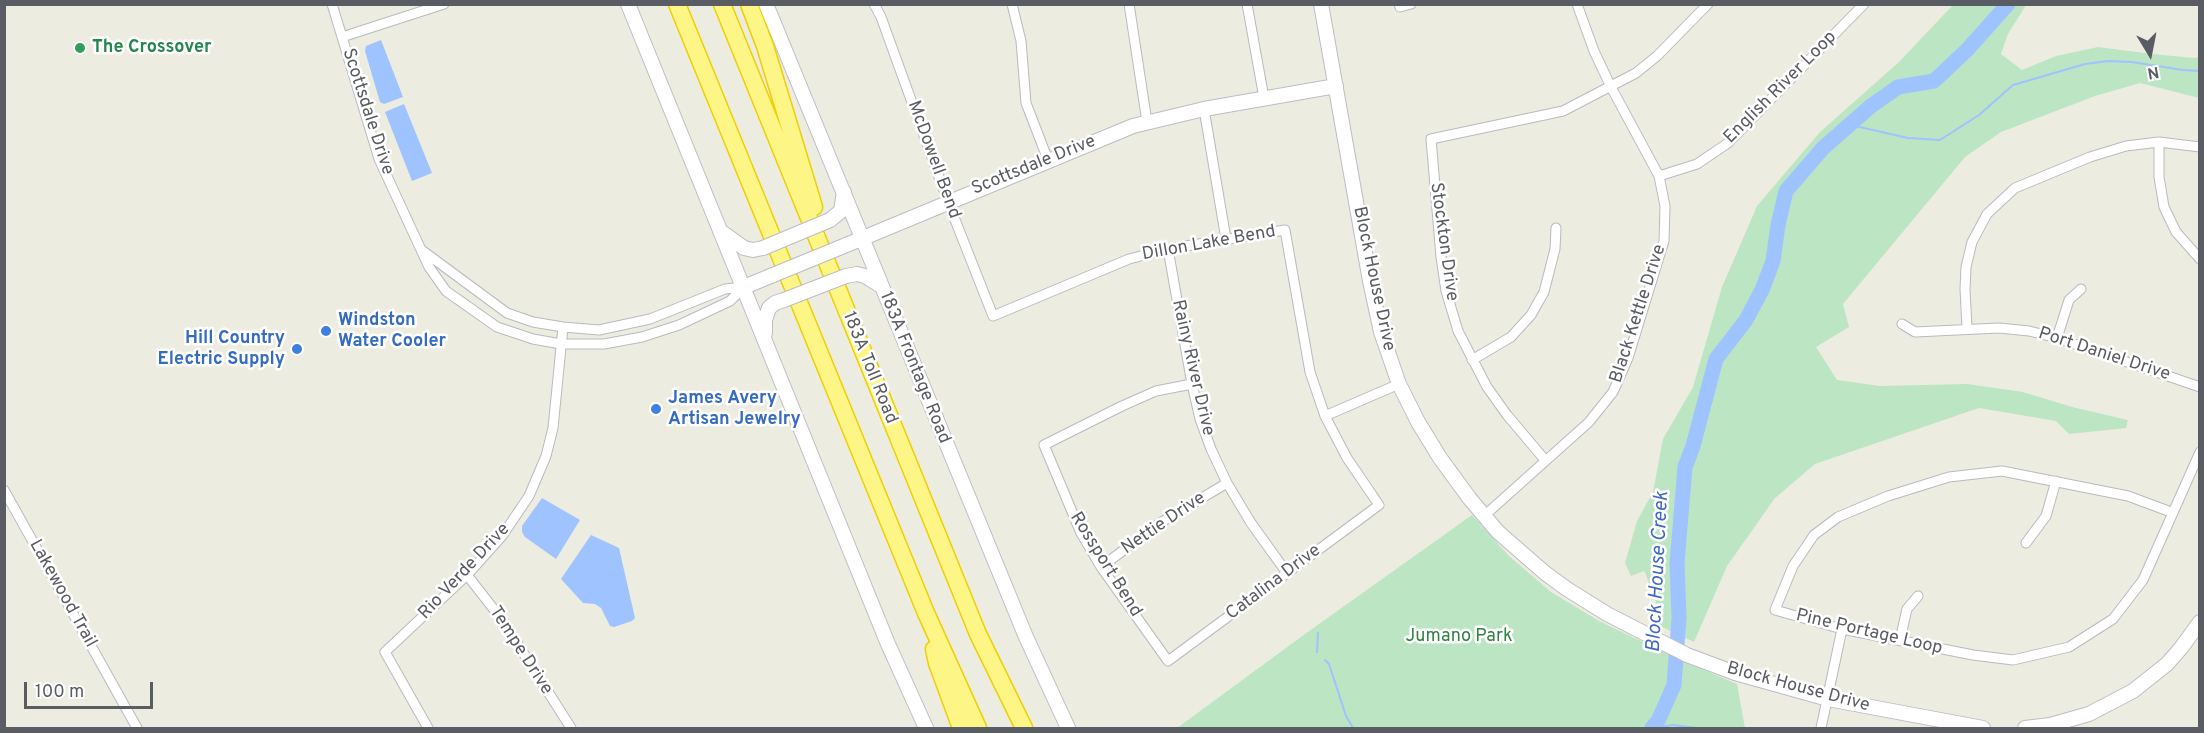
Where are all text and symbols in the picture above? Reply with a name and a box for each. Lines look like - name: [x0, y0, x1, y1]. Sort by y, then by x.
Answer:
- north arrow: [2120, 24, 2180, 84]
- street label: English River Loop: [1720, 27, 1842, 149]
- place label: The Crossover: [92, 37, 212, 59]
- marker: The Crossover: [73, 41, 87, 55]
- street label: Scottsdale Drive: [336, 46, 398, 178]
- text: N: [2146, 61, 2161, 83]
- street label: McDowell Bend: [902, 98, 964, 222]
- street label: Scottsdale Drive: [969, 131, 1099, 201]
- street label: Stockton Drive: [1424, 181, 1462, 303]
- street label: Block House Drive: [1347, 205, 1399, 353]
- street label: Dillon Lake Bend: [1140, 222, 1278, 266]
- street label: Black Kettle Drive: [1606, 242, 1672, 386]
- street label: 183A Frontage Road: [874, 289, 954, 447]
- street label: Rainy River Drive: [1166, 298, 1218, 438]
- street label: 183A Toll Road: [837, 309, 901, 427]
- place label: Windston Water Cooler: [338, 310, 446, 352]
- marker: Windston Water Cooler: [319, 324, 333, 338]
- street label: Port Daniel Drive: [2035, 324, 2173, 386]
- place label: Hill Country Electric Supply: [158, 328, 285, 370]
- marker: Hill Country Electric Supply: [290, 342, 304, 356]
- place label: James Avery Artisan Jewelry: [668, 388, 801, 430]
- marker: James Avery Artisan Jewelry: [649, 402, 663, 416]
- street label: Nettie Drive: [1118, 488, 1210, 560]
- water label: Block House Creek: [1643, 491, 1675, 653]
- street label: Rossport Bend: [1064, 509, 1146, 621]
- street label: Rio Verde Drive: [415, 519, 515, 625]
- street label: Lakewood Trail: [23, 536, 101, 652]
- street label: Catalina Drive: [1222, 540, 1326, 626]
- street label: Tempe Drive: [483, 603, 557, 699]
- street label: Pine Portage Loop: [1794, 606, 1944, 660]
- park label: Jumano Park: [1406, 626, 1512, 648]
- street label: Block House Drive: [1724, 659, 1872, 717]
- scale bar: [27, 670, 156, 708]
- text: 100 m: [35, 681, 84, 704]

